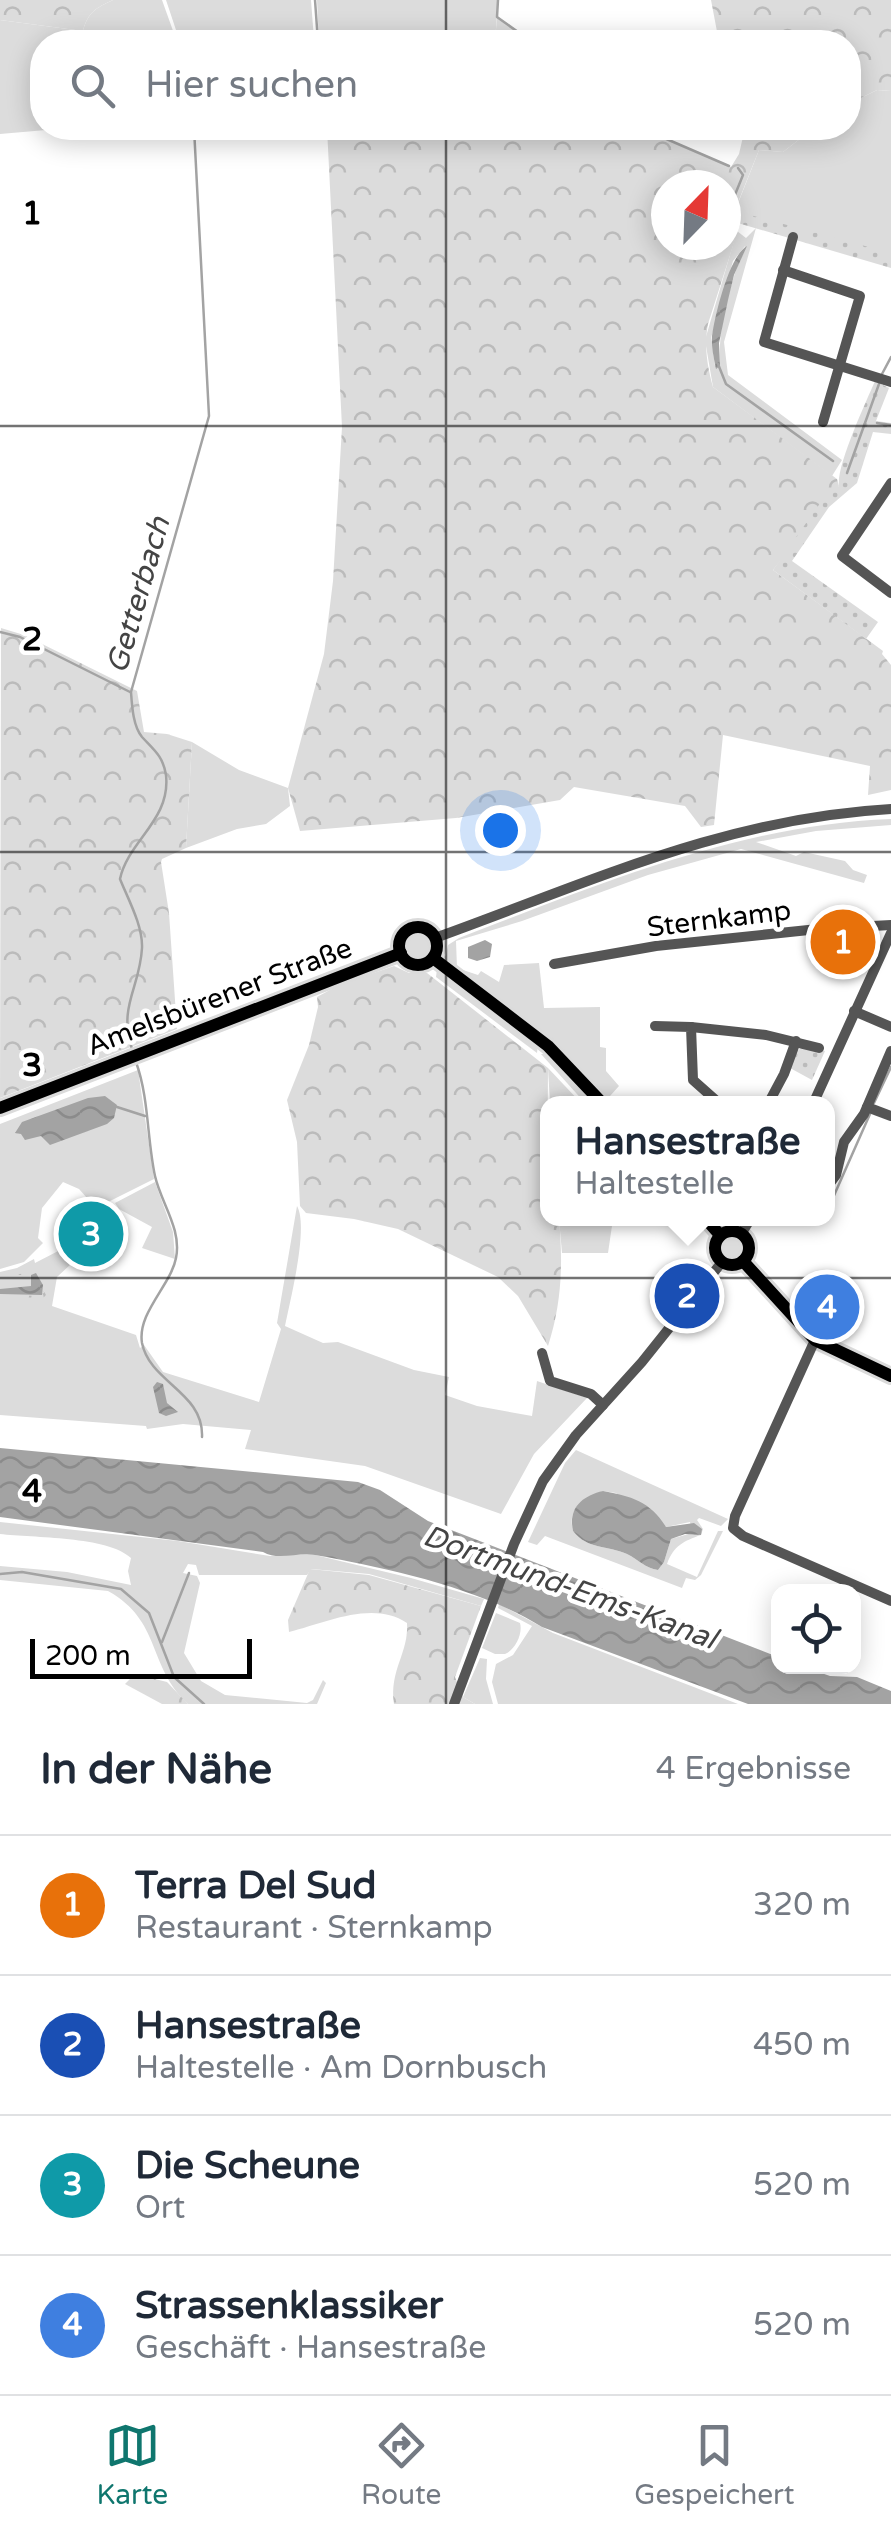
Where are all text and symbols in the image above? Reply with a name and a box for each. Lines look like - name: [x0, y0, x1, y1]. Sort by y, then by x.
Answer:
- search box: [30, 30, 861, 140]
- icon: search: [65, 58, 120, 113]
- text: Hier suchen: [145, 62, 358, 108]
- north arrow: [651, 170, 741, 260]
- text: 1: [22, 195, 42, 233]
- water label: Getterbach: [99, 512, 179, 678]
- text: 2: [22, 621, 42, 659]
- your location: [475, 805, 526, 856]
- street label: Sternkamp: [645, 893, 793, 945]
- pin: 1: [810, 904, 876, 980]
- street label: Amelsbürener Straße: [82, 931, 357, 1063]
- text: 3: [22, 1047, 42, 1085]
- popup: [540, 1096, 835, 1226]
- text: Hansestraße: [574, 1119, 801, 1165]
- text: Haltestelle: [574, 1165, 734, 1203]
- pin: 3: [58, 1196, 124, 1272]
- pin: 2: [654, 1258, 720, 1334]
- pin: 4: [794, 1270, 860, 1344]
- text: 4: [22, 1473, 42, 1511]
- water label: Dortmund-Ems-Kanal: [418, 1517, 725, 1659]
- map controls: [771, 1584, 861, 1674]
- button: locate: [771, 1584, 861, 1674]
- scale bar: [30, 1634, 252, 1678]
- text: 200 m: [45, 1639, 131, 1673]
- text: In der Nähe: [40, 1744, 272, 1795]
- text: 4 Ergebnisse: [656, 1750, 851, 1788]
- text: Terra Del Sud: [135, 1863, 376, 1909]
- text: 1: [62, 1886, 83, 1924]
- text: 320 m: [753, 1886, 851, 1924]
- text: Restaurant · Sternkamp: [135, 1909, 493, 1947]
- text: Hansestraße: [135, 2003, 361, 2049]
- text: 2: [62, 2026, 83, 2064]
- text: 450 m: [753, 2026, 851, 2064]
- text: Haltestelle · Am Dornbusch: [135, 2049, 547, 2087]
- text: Die Scheune: [135, 2143, 360, 2189]
- text: 3: [62, 2166, 83, 2204]
- text: 520 m: [753, 2166, 851, 2204]
- text: Ort: [135, 2189, 185, 2227]
- text: Strassenklassiker: [135, 2283, 443, 2329]
- text: 4: [62, 2306, 83, 2344]
- text: 520 m: [753, 2306, 851, 2344]
- text: Geschäft · Hansestraße: [135, 2329, 486, 2367]
- tab: Karte: [96, 2418, 168, 2512]
- tab: Route: [361, 2418, 441, 2512]
- tab: Gespeichert: [634, 2418, 795, 2512]

